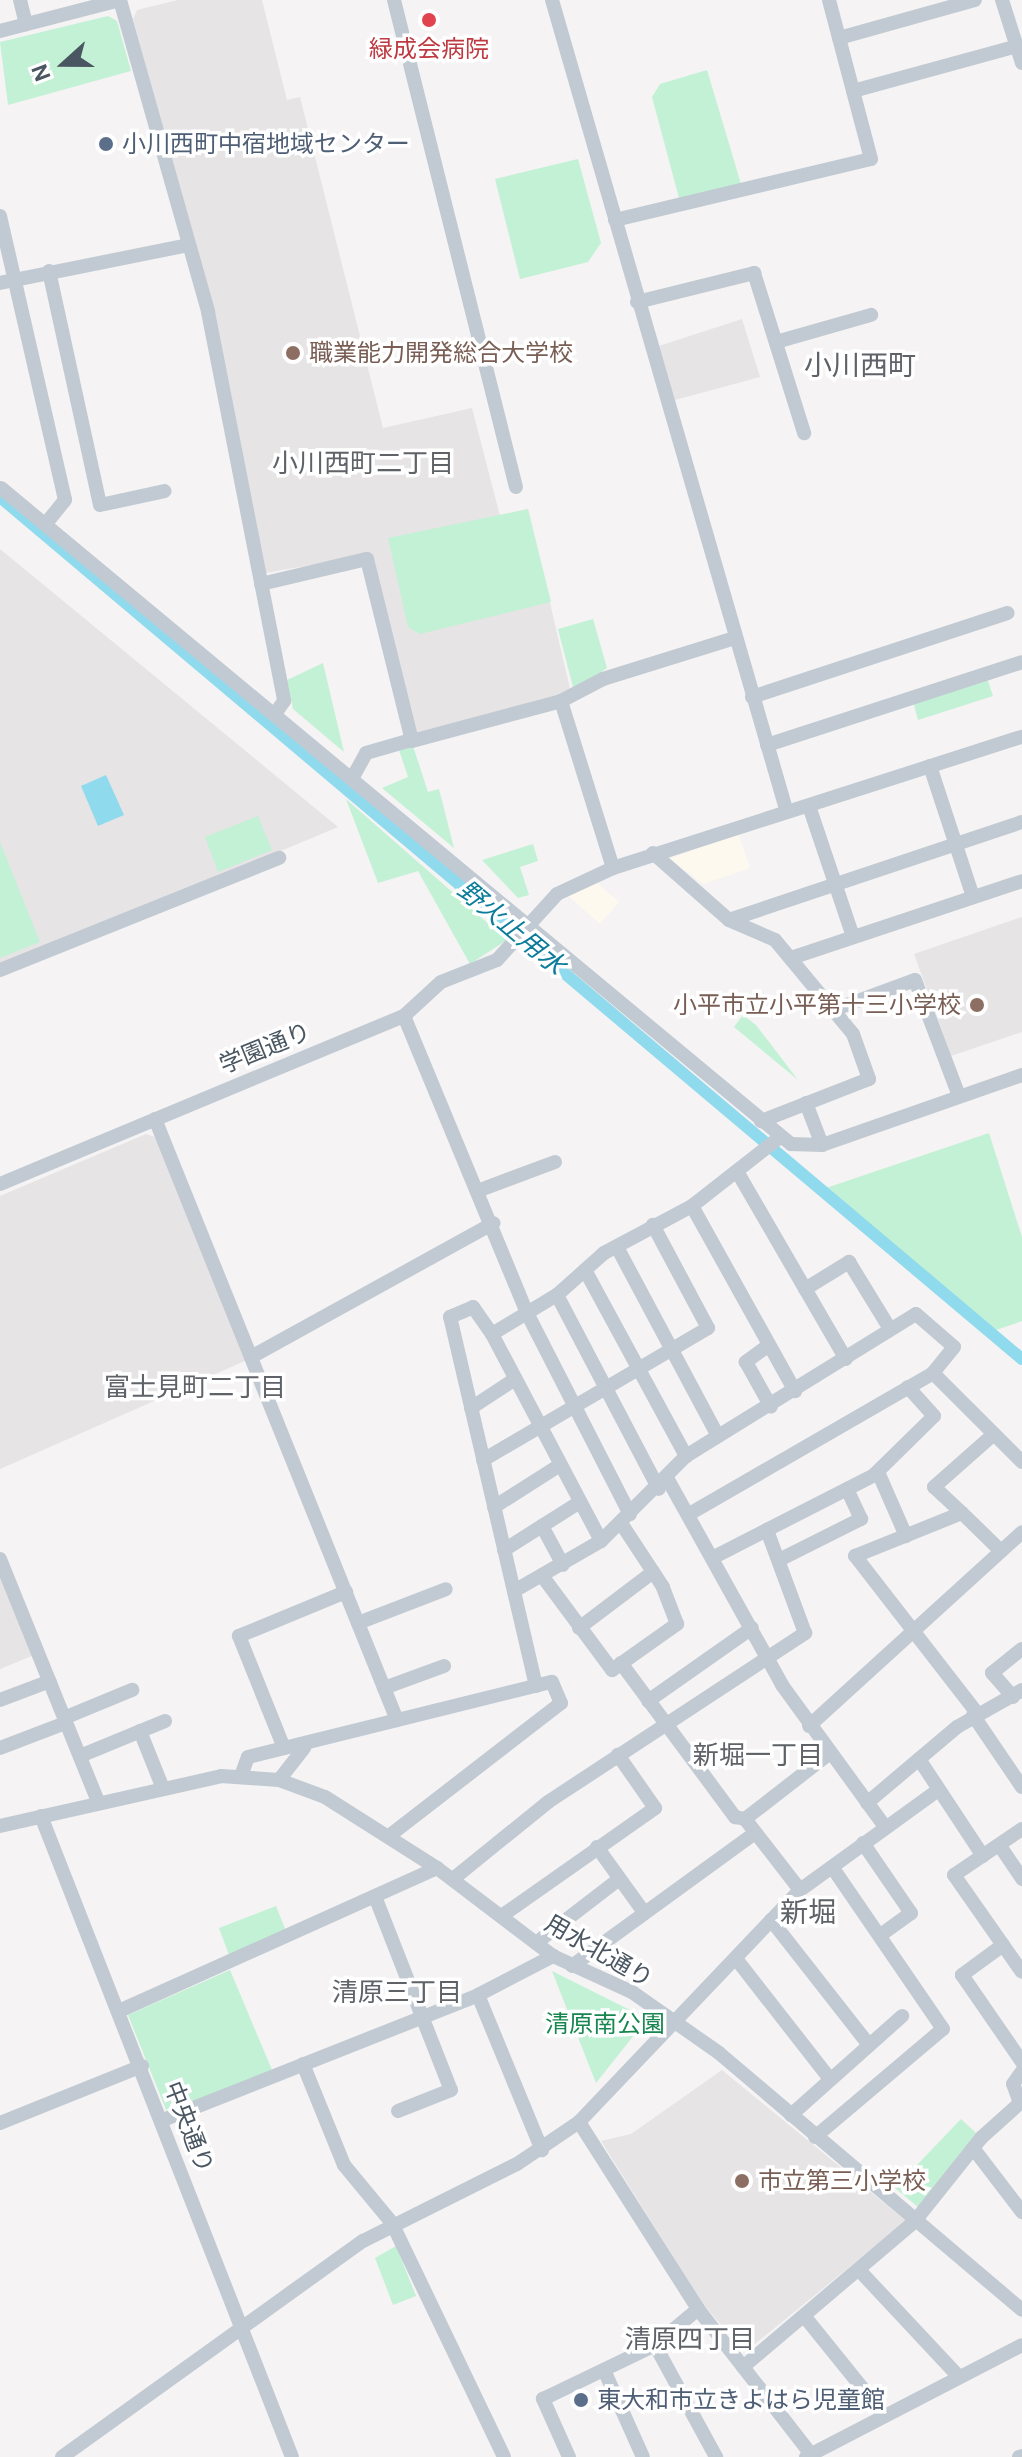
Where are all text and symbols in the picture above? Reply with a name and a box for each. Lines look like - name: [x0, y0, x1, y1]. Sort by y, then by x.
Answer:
- marker: 緑成会病院: [418, 9, 440, 31]
- north arrow: [24, 24, 104, 104]
- place label: 緑成会病院: [369, 35, 489, 63]
- text: N: [25, 60, 58, 85]
- place label: 小川西町中宿地域センター: [122, 130, 410, 158]
- marker: 小川西町中宿地域センター: [97, 135, 115, 153]
- place label: 職業能力開発総合大学校: [309, 339, 573, 367]
- marker: 職業能力開発総合大学校: [284, 344, 302, 362]
- district label: 小川西町: [804, 349, 916, 383]
- district label: 小川西町二丁目: [272, 448, 454, 480]
- water label: 野火止用水: [451, 874, 571, 982]
- place label: 小平市立小平第十三小学校: [673, 991, 961, 1019]
- marker: 小平市立小平第十三小学校: [968, 996, 986, 1014]
- street label: 学園通り: [215, 1017, 315, 1079]
- district label: 富士見町二丁目: [104, 1372, 286, 1404]
- district label: 新堀一丁目: [693, 1740, 823, 1772]
- district label: 新堀: [780, 1896, 836, 1930]
- street label: 用水北通り: [540, 1909, 658, 1993]
- district label: 清原三丁目: [332, 1977, 462, 2009]
- park label: 清原南公園: [545, 2010, 665, 2038]
- street label: 中央通り: [158, 2077, 220, 2177]
- place label: 市立第三小学校: [758, 2167, 926, 2195]
- marker: 市立第三小学校: [733, 2172, 751, 2190]
- district label: 清原四丁目: [625, 2324, 755, 2356]
- place label: 東大和市立きよはら児童館: [597, 2386, 885, 2414]
- marker: 東大和市立きよはら児童館: [572, 2391, 590, 2409]

